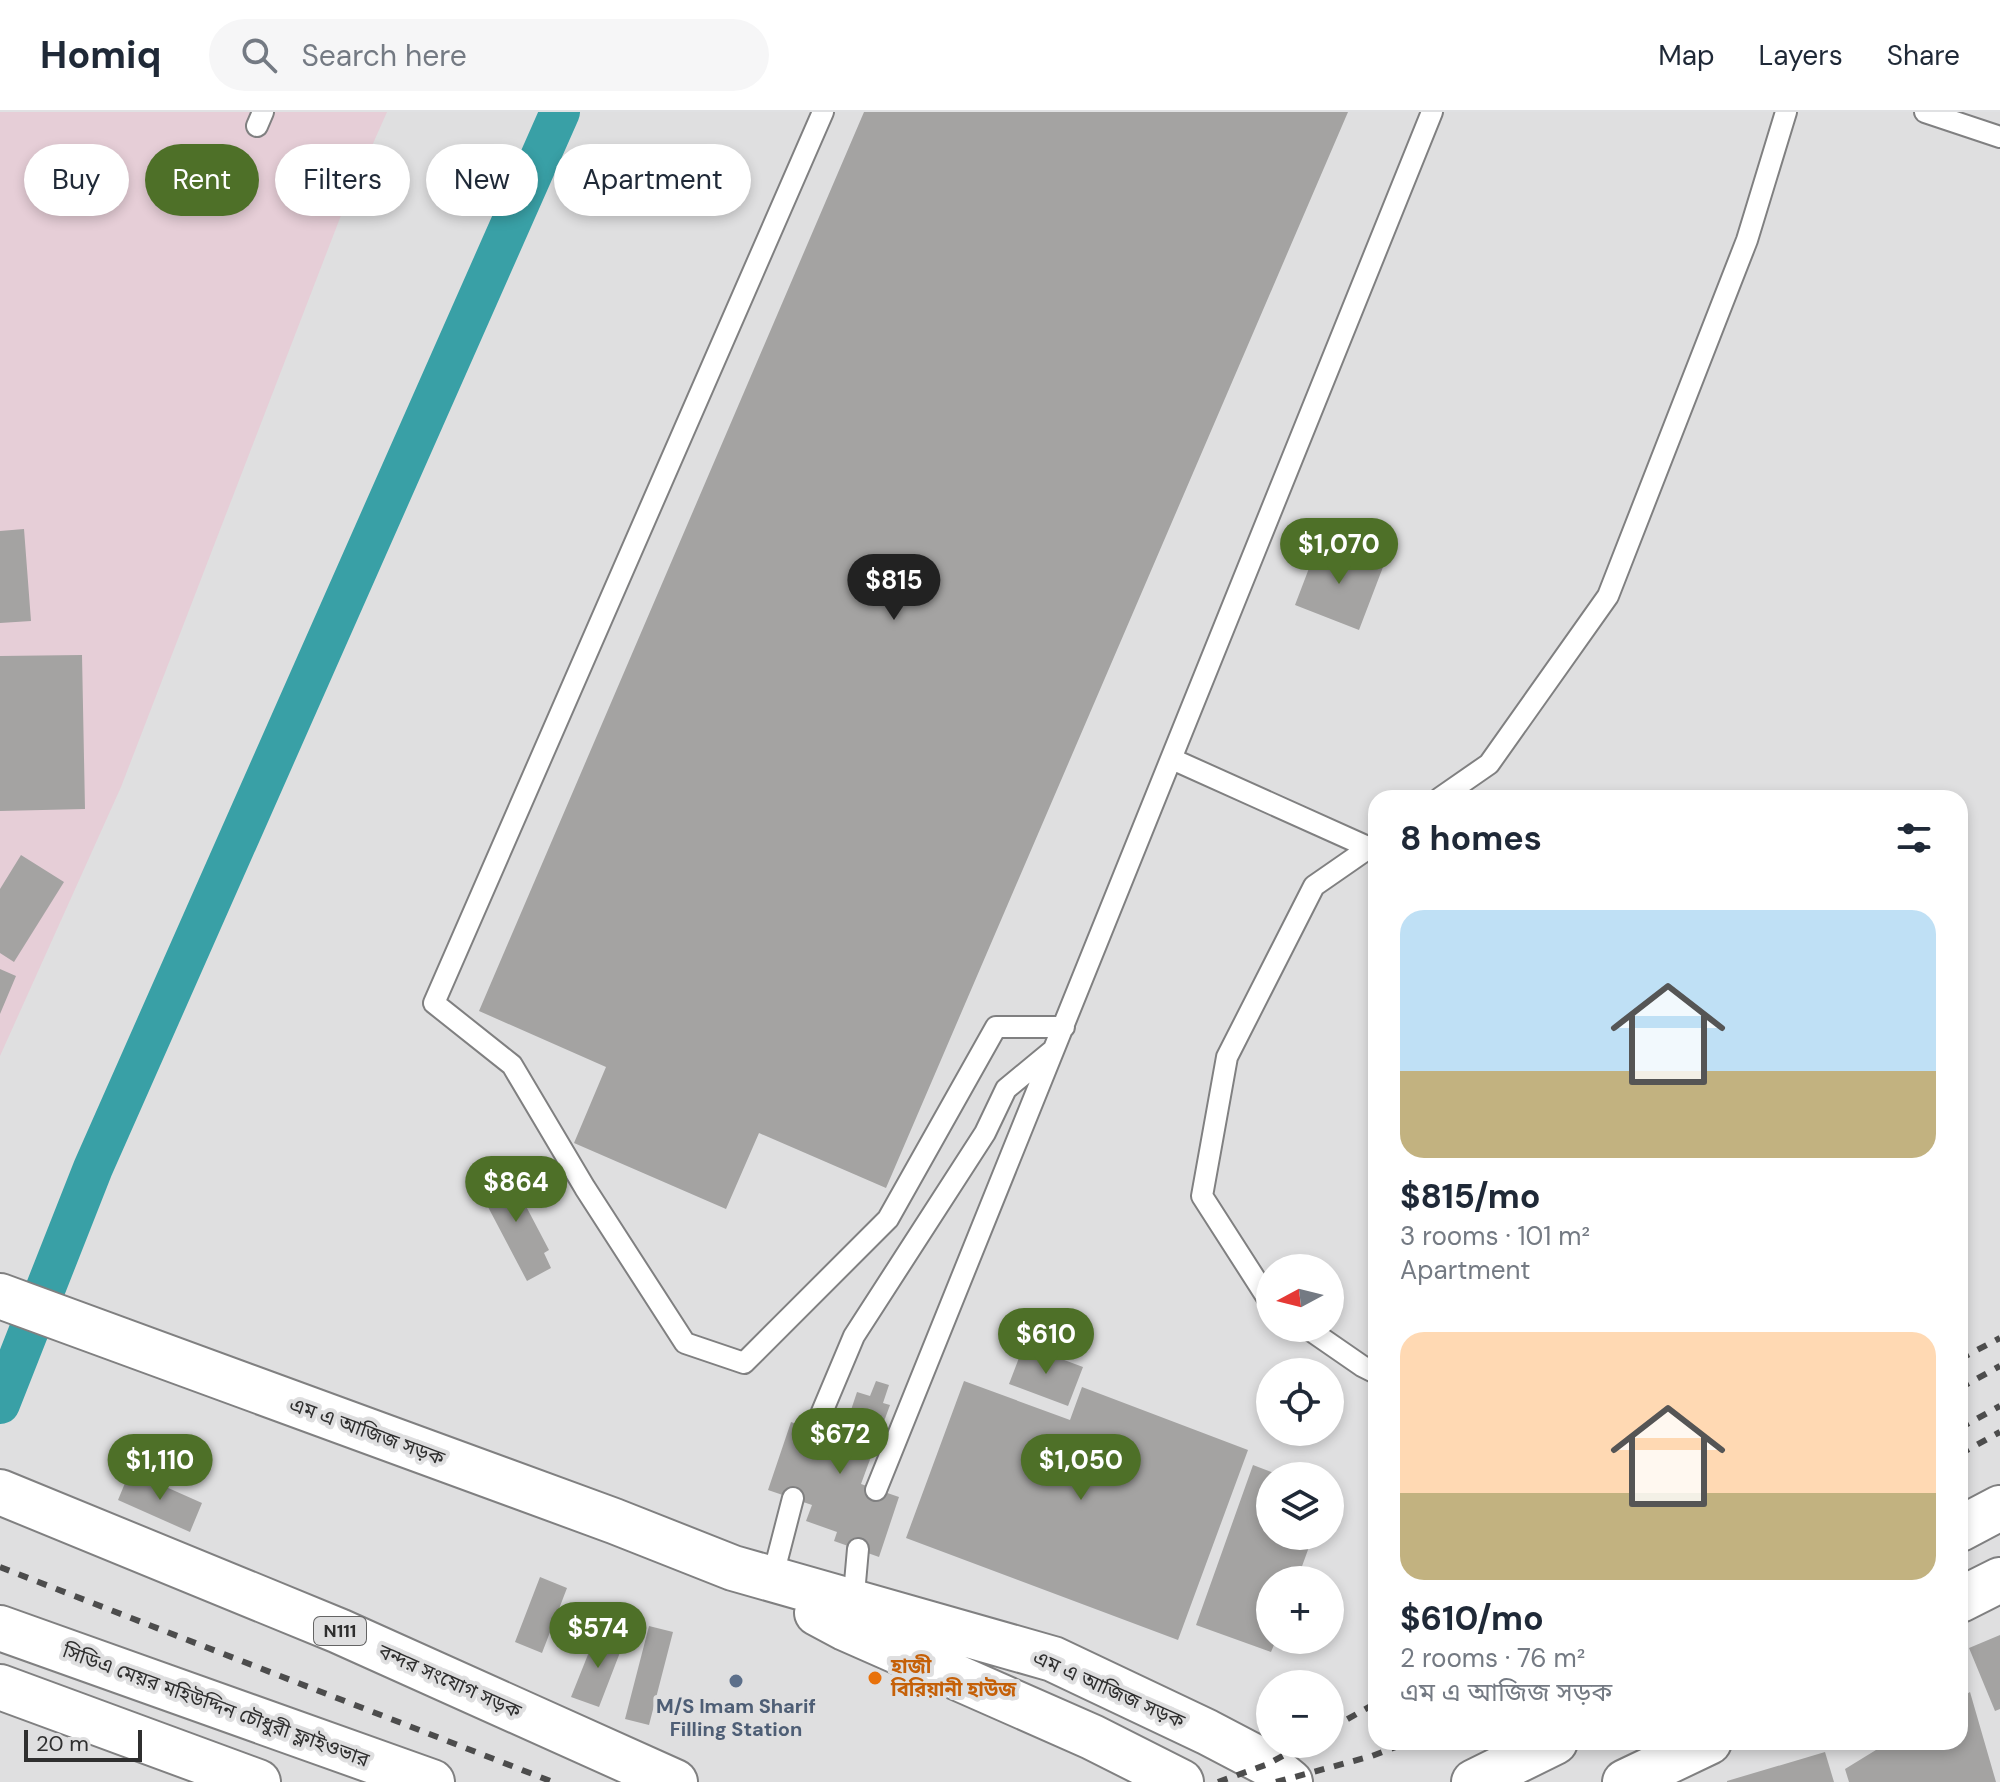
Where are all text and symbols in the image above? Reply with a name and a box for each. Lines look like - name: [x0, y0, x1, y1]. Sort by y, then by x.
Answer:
- search box: [209, 19, 769, 91]
- text: Homiq: [40, 30, 161, 80]
- icon: search: [237, 33, 281, 77]
- text: Search here: [301, 36, 467, 75]
- text: Map: [1658, 37, 1715, 74]
- text: Layers: [1759, 37, 1843, 74]
- text: Share: [1887, 37, 1960, 74]
- chip: Buy: [24, 144, 129, 216]
- chip: Rent: [145, 144, 259, 216]
- chip: Filters: [275, 144, 410, 216]
- chip: New: [426, 144, 538, 216]
- chip: Apartment: [554, 144, 751, 216]
- pin: $1,070: [1274, 518, 1404, 586]
- text: $1,070: [1298, 527, 1380, 561]
- pin: $815: [847, 554, 941, 622]
- text: $815: [865, 563, 923, 597]
- text: 8 homes: [1400, 816, 1542, 861]
- icon: filters: [1892, 816, 1936, 860]
- icon: home: [1596, 962, 1740, 1106]
- pin: $864: [469, 1156, 563, 1224]
- text: $864: [483, 1165, 549, 1199]
- text: $815/mo: [1400, 1174, 1540, 1219]
- text: 3 rooms · 101 m²: [1400, 1219, 1590, 1253]
- text: Apartment: [1400, 1253, 1531, 1287]
- north arrow: [1256, 1254, 1344, 1342]
- map controls: [1256, 1254, 1344, 1758]
- pin: $610: [999, 1308, 1093, 1376]
- text: $610: [1016, 1317, 1076, 1351]
- button: locate: [1256, 1358, 1344, 1446]
- icon: home: [1596, 1384, 1740, 1528]
- street label: এম এ আজিজ সড়ক: [286, 1391, 449, 1471]
- pin: $672: [793, 1408, 887, 1476]
- text: $672: [810, 1417, 870, 1451]
- pin: $1,110: [95, 1434, 225, 1502]
- pin: $1,050: [1016, 1434, 1146, 1502]
- text: $1,110: [126, 1443, 194, 1477]
- text: $1,050: [1039, 1443, 1123, 1477]
- button: layers: [1256, 1462, 1344, 1550]
- button: +: [1256, 1566, 1344, 1654]
- text: $610/mo: [1400, 1596, 1544, 1641]
- pin: $574: [551, 1602, 645, 1670]
- text: $574: [567, 1611, 629, 1645]
- road number: N111: [314, 1617, 366, 1645]
- street label: সিডিএ মেয়র মহিউদ্দিন চৌধুরী ফ্লাইওভার: [58, 1637, 374, 1773]
- street label: বন্দর সংযোগ সড়ক: [374, 1637, 526, 1724]
- text: 2 rooms · 76 m²: [1400, 1641, 1585, 1675]
- street label: এম এ আজিজ সড়ক: [1029, 1644, 1190, 1734]
- place label: হাজী বিরিয়ানী হাউজ: [890, 1653, 1017, 1702]
- marker: হাজী বিরিয়ানী হাউজ: [866, 1669, 884, 1687]
- button: −: [1256, 1670, 1344, 1758]
- marker: M/S Imam Sharif Filling Station: [727, 1672, 745, 1690]
- text: এম এ আজিজ সড়ক: [1400, 1675, 1612, 1709]
- place label: M/S Imam Sharif Filling Station: [656, 1693, 816, 1742]
- scale bar: [24, 1726, 142, 1762]
- text: 20 m: [36, 1729, 89, 1758]

